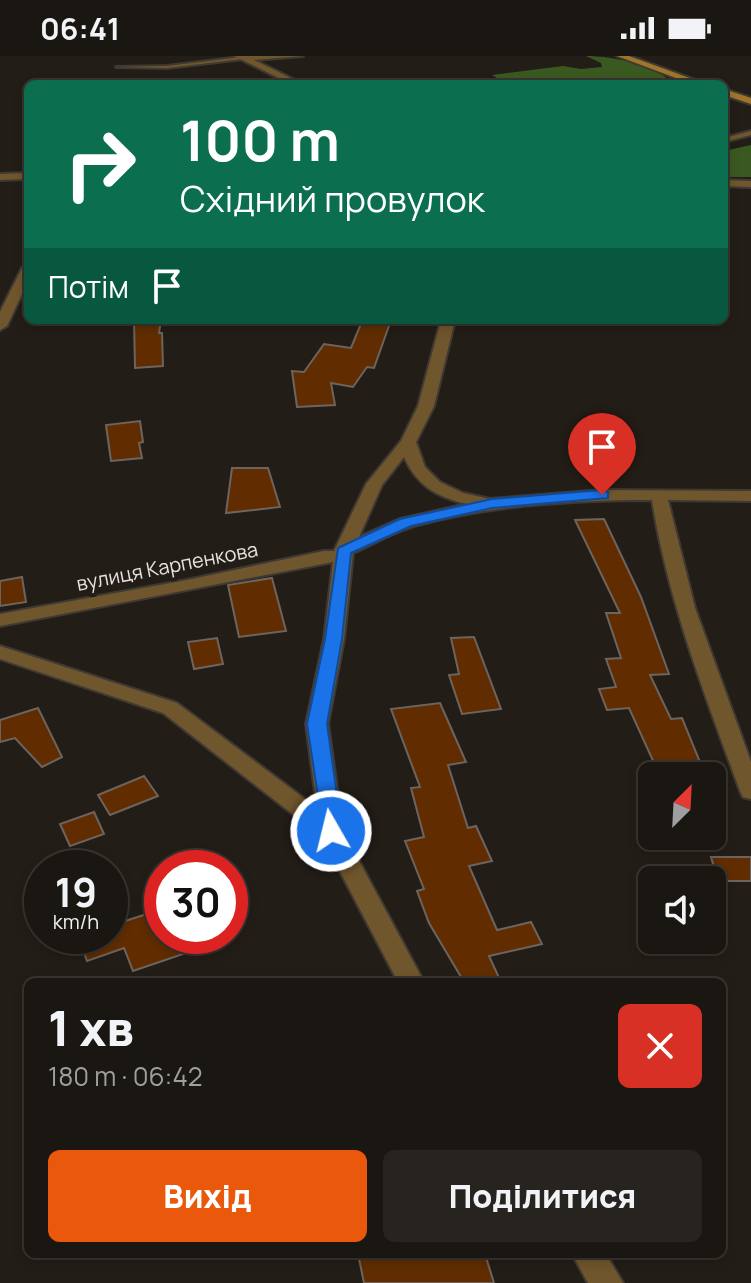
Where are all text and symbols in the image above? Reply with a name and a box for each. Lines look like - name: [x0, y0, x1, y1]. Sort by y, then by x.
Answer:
- text: 06:41: [40, 8, 120, 49]
- text: 100 m: [180, 101, 340, 178]
- icon: right: [48, 112, 152, 216]
- text: Східний провулок: [180, 174, 485, 223]
- icon: arrive: [145, 264, 189, 308]
- text: Потім: [48, 266, 129, 307]
- pin: [568, 413, 636, 495]
- icon: arrive: [580, 425, 624, 469]
- street label: вулиця Карпенкова: [74, 535, 260, 597]
- north arrow: [638, 762, 726, 850]
- map controls: [638, 762, 726, 954]
- position arrow: [289, 789, 373, 873]
- speed limit sign: 30: [144, 850, 248, 954]
- text: 19: [55, 864, 97, 919]
- button: sound: [638, 866, 726, 954]
- text: km/h: [53, 908, 99, 935]
- text: 1 хв: [48, 995, 134, 1060]
- button: close: [618, 1004, 702, 1088]
- text: 180 m · 06:42: [48, 1058, 203, 1094]
- button: Вихід: [48, 1150, 367, 1242]
- button: Поділитися: [383, 1150, 702, 1242]

